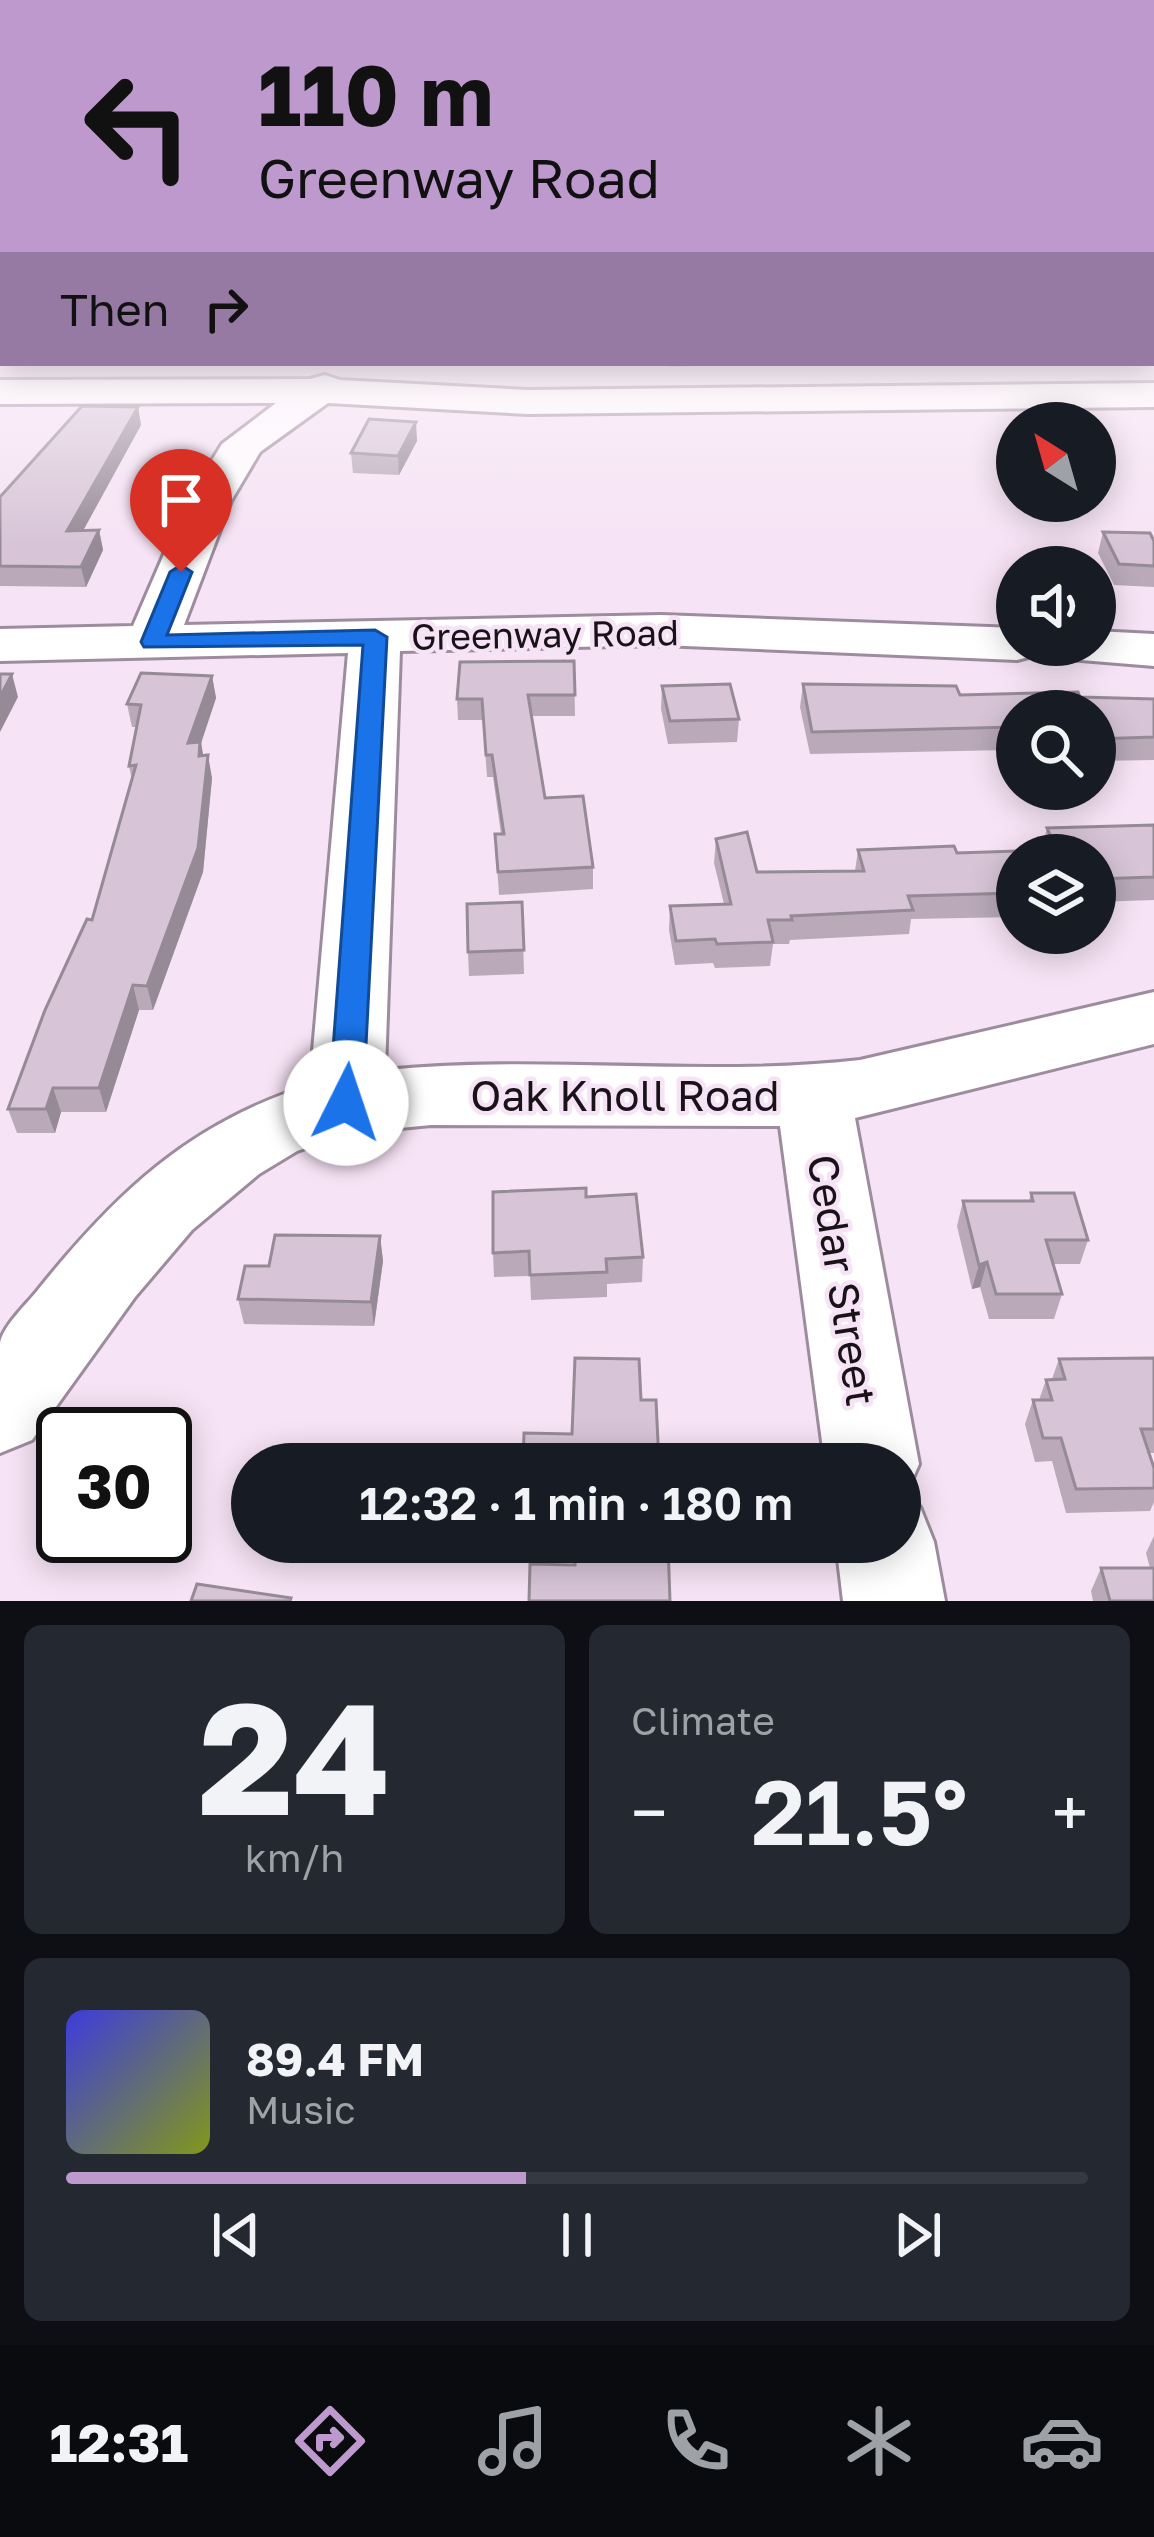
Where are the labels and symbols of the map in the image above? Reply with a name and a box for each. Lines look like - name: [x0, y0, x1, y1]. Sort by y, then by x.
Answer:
- north arrow: [996, 402, 1116, 522]
- pin: [130, 449, 232, 572]
- street label: Greenway Road: [411, 610, 679, 658]
- position arrow: [283, 1040, 409, 1166]
- street label: Oak Knoll Road: [470, 1070, 780, 1120]
- street label: Cedar Street: [798, 1151, 888, 1409]
- speed limit sign: 30: [36, 1407, 192, 1563]

